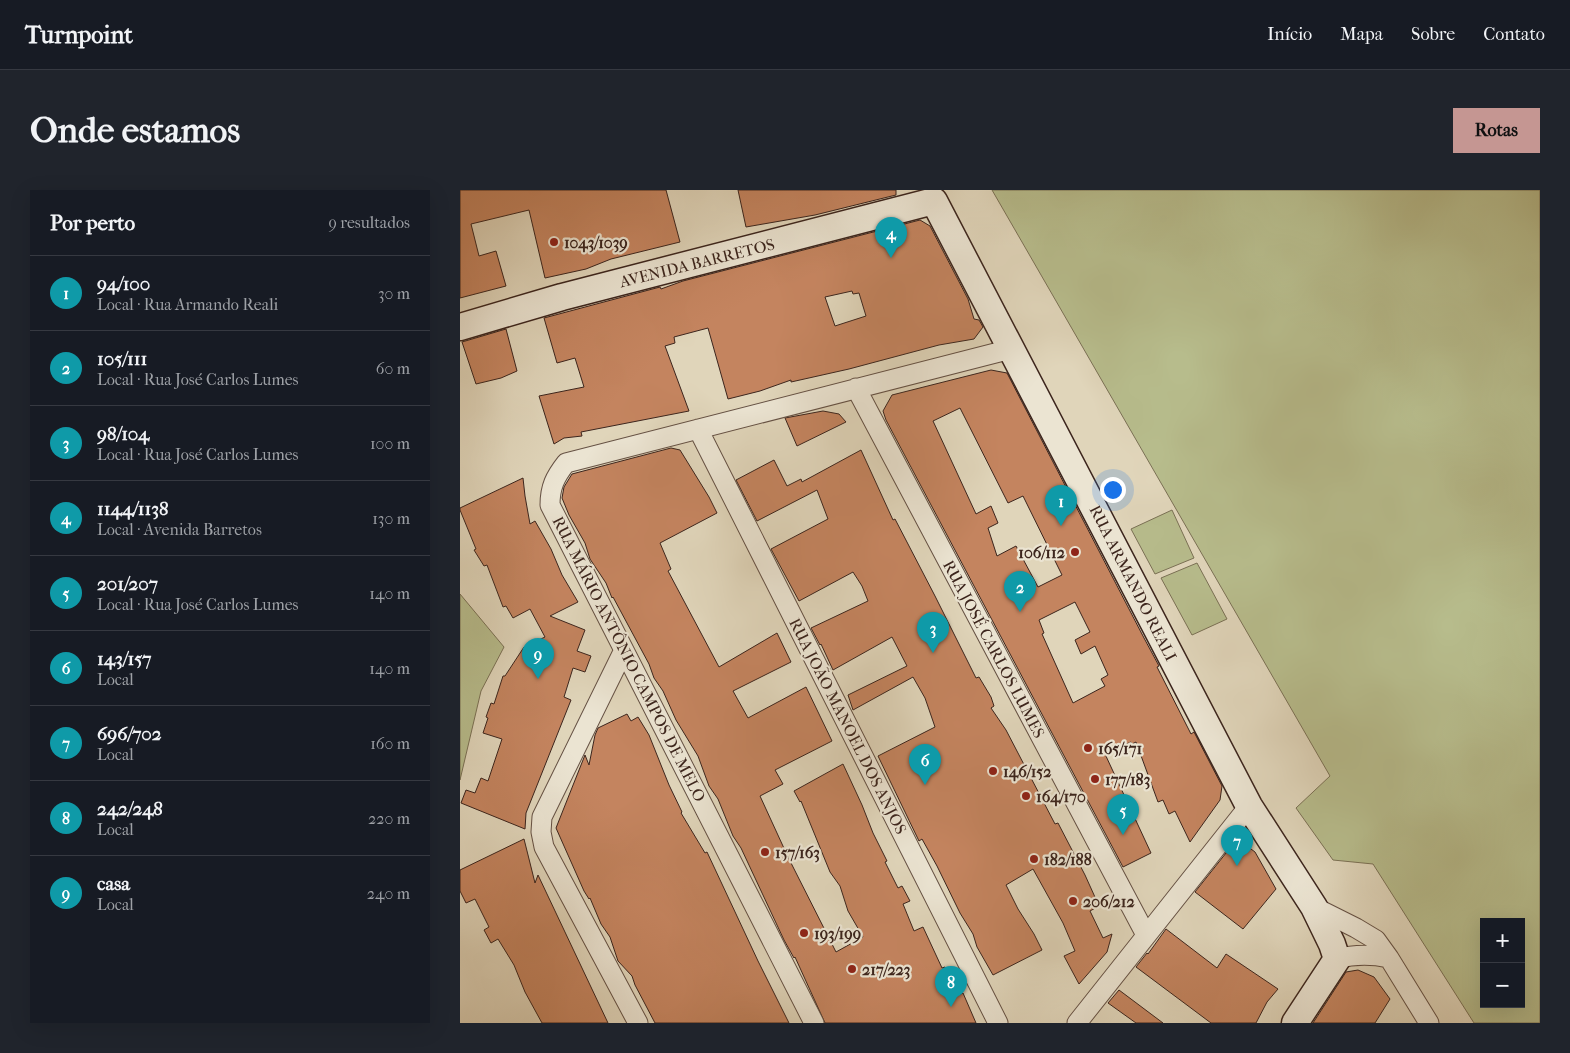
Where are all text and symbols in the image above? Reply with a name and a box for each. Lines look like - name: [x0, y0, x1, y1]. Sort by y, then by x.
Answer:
- text: Turnpoint: [25, 21, 133, 49]
- text: Início: [1267, 24, 1312, 45]
- text: Mapa: [1340, 24, 1383, 45]
- text: Sobre: [1411, 24, 1455, 45]
- text: Contato: [1483, 24, 1545, 45]
- button: Rotas: [1453, 108, 1540, 153]
- text: Onde estamos: [30, 110, 240, 151]
- text: Por perto: [50, 211, 135, 235]
- text: 9 resultados: [328, 213, 410, 232]
- pin: 4: [875, 217, 907, 258]
- place label: 1043/1039: [564, 233, 628, 253]
- street label: AVENIDA BARRETOS: [617, 235, 776, 292]
- marker: 1043/1039: [548, 236, 560, 248]
- text: 94/100: [97, 273, 150, 295]
- text: 1: [63, 284, 69, 303]
- text: 30 m: [378, 284, 410, 303]
- text: Local · Rua Armando Reali: [97, 295, 278, 314]
- text: 105/111: [97, 348, 147, 370]
- text: 2: [62, 359, 70, 378]
- text: 60 m: [376, 359, 410, 378]
- text: Local · Rua José Carlos Lumes: [97, 370, 298, 389]
- text: 98/104: [97, 423, 149, 445]
- text: 3: [63, 434, 69, 453]
- text: 100 m: [370, 434, 410, 453]
- text: Local · Rua José Carlos Lumes: [97, 445, 298, 464]
- your location: [1100, 477, 1126, 503]
- pin: 1: [1045, 485, 1077, 526]
- text: 1144/1138: [97, 498, 169, 520]
- street label: RUA ARMANDO REALI: [1085, 502, 1181, 664]
- text: 4: [61, 509, 71, 528]
- text: 130 m: [372, 509, 410, 528]
- street label: RUA MÁRIO ANTÔNIO CAMPOS DE MELO: [548, 513, 710, 805]
- text: Local · Avenida Barretos: [97, 520, 262, 539]
- place label: 106/112: [1018, 543, 1065, 562]
- marker: 106/112: [1069, 546, 1081, 558]
- street label: RUA JOSÉ CARLOS LUMES: [939, 556, 1050, 741]
- pin: 2: [1004, 571, 1036, 612]
- text: 201/207: [97, 573, 158, 595]
- text: 5: [63, 584, 69, 603]
- text: 140 m: [369, 584, 410, 603]
- text: Local · Rua José Carlos Lumes: [97, 595, 298, 614]
- pin: 3: [917, 612, 949, 653]
- street label: RUA JOÃO MANOEL DOS ANJOS: [785, 615, 911, 837]
- pin: 9: [522, 638, 554, 679]
- text: 143/157: [97, 648, 152, 670]
- text: 6: [62, 659, 70, 678]
- text: 140 m: [369, 659, 410, 678]
- text: Local: [97, 670, 134, 689]
- text: 696/702: [97, 723, 162, 745]
- text: 7: [62, 734, 70, 753]
- text: 160 m: [370, 734, 410, 753]
- place label: 165/171: [1098, 739, 1143, 758]
- marker: 165/171: [1082, 742, 1094, 754]
- pin: 6: [909, 744, 941, 785]
- text: Local: [97, 745, 134, 764]
- place label: 146/152: [1003, 762, 1052, 782]
- marker: 146/152: [987, 765, 999, 777]
- place label: 177/183: [1105, 770, 1150, 790]
- marker: 177/183: [1089, 773, 1101, 785]
- place label: 164/170: [1036, 787, 1086, 807]
- marker: 164/170: [1020, 790, 1032, 802]
- pin: 5: [1107, 794, 1139, 835]
- text: 242/248: [97, 798, 163, 820]
- text: 8: [62, 809, 70, 828]
- text: 220 m: [368, 809, 410, 828]
- text: Local: [97, 820, 134, 839]
- pin: 7: [1221, 825, 1253, 866]
- place label: 157/163: [775, 843, 820, 863]
- marker: 157/163: [759, 846, 771, 858]
- place label: 182/188: [1044, 850, 1092, 869]
- marker: 182/188: [1028, 853, 1040, 865]
- text: casa: [97, 873, 130, 895]
- text: 9: [62, 884, 70, 903]
- text: 240 m: [367, 884, 410, 903]
- place label: 206/212: [1083, 892, 1135, 911]
- text: Local: [97, 895, 134, 914]
- marker: 206/212: [1067, 895, 1079, 907]
- map controls: [1480, 918, 1525, 1008]
- button: +: [1480, 918, 1525, 963]
- place label: 193/199: [814, 924, 861, 944]
- marker: 193/199: [798, 927, 810, 939]
- place label: 217/223: [862, 960, 910, 980]
- marker: 217/223: [846, 963, 858, 975]
- button: −: [1480, 963, 1525, 1008]
- pin: 8: [935, 966, 967, 1007]

